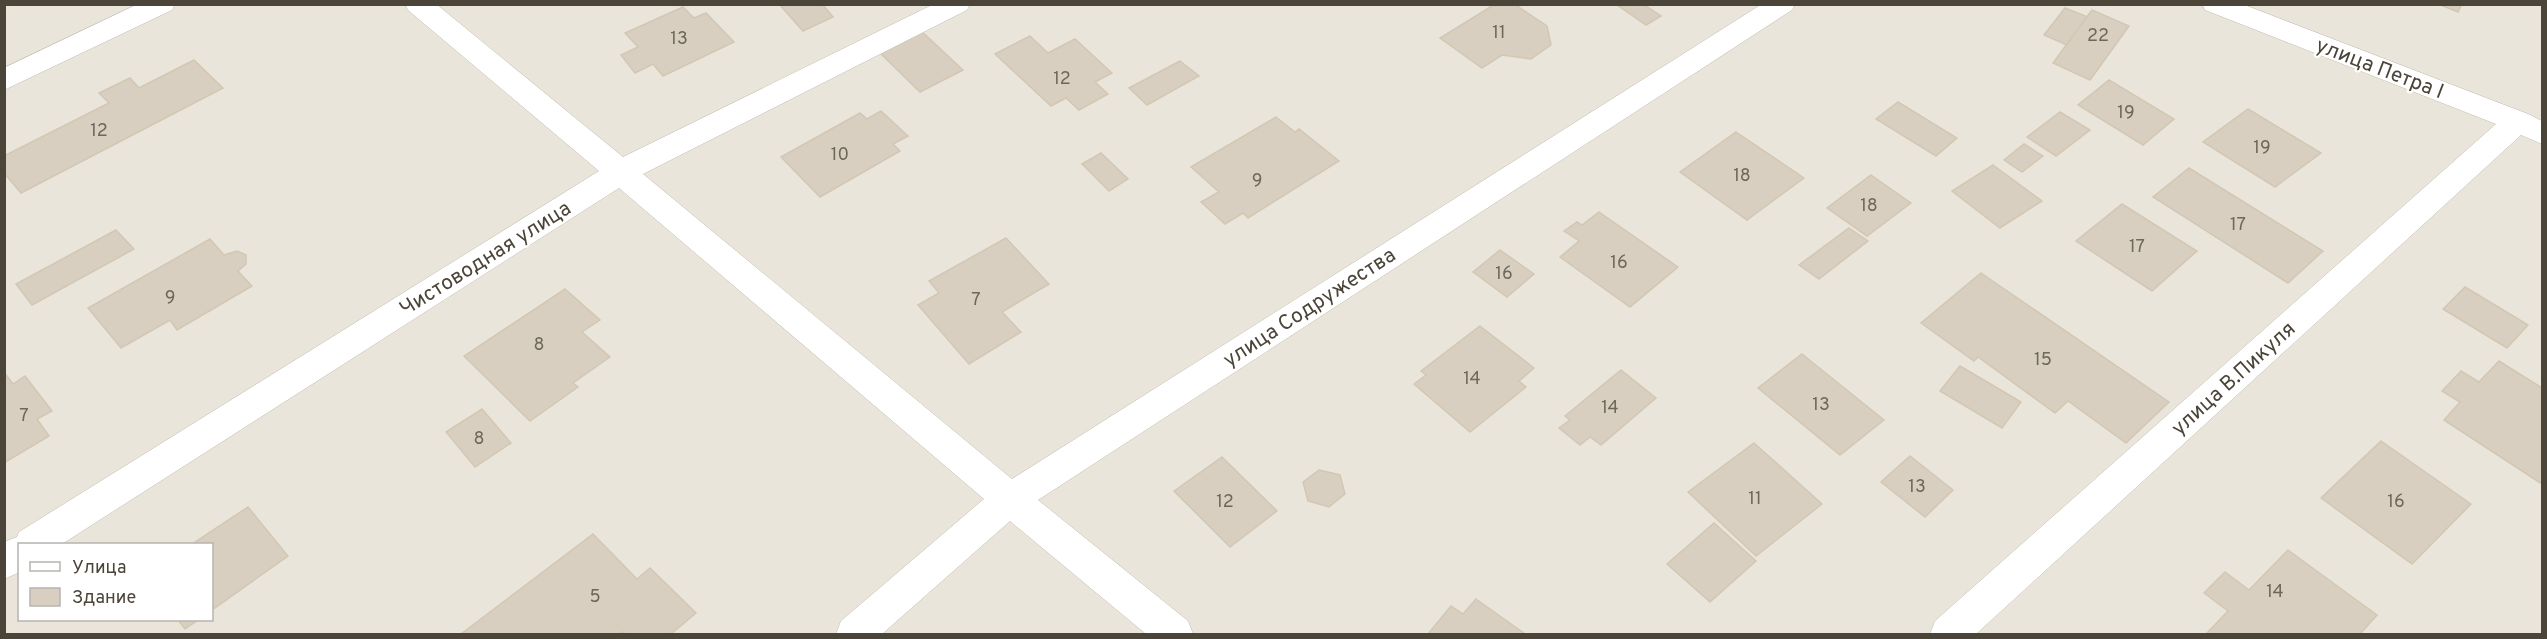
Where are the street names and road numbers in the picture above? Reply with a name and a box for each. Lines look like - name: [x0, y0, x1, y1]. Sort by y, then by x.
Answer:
- street label: улица Петра I: [2312, 33, 2447, 106]
- street label: Чистоводная улица: [395, 196, 577, 323]
- street label: улица Содружества: [1218, 242, 1401, 374]
- street label: улица В.Пикуля: [2166, 316, 2302, 442]

